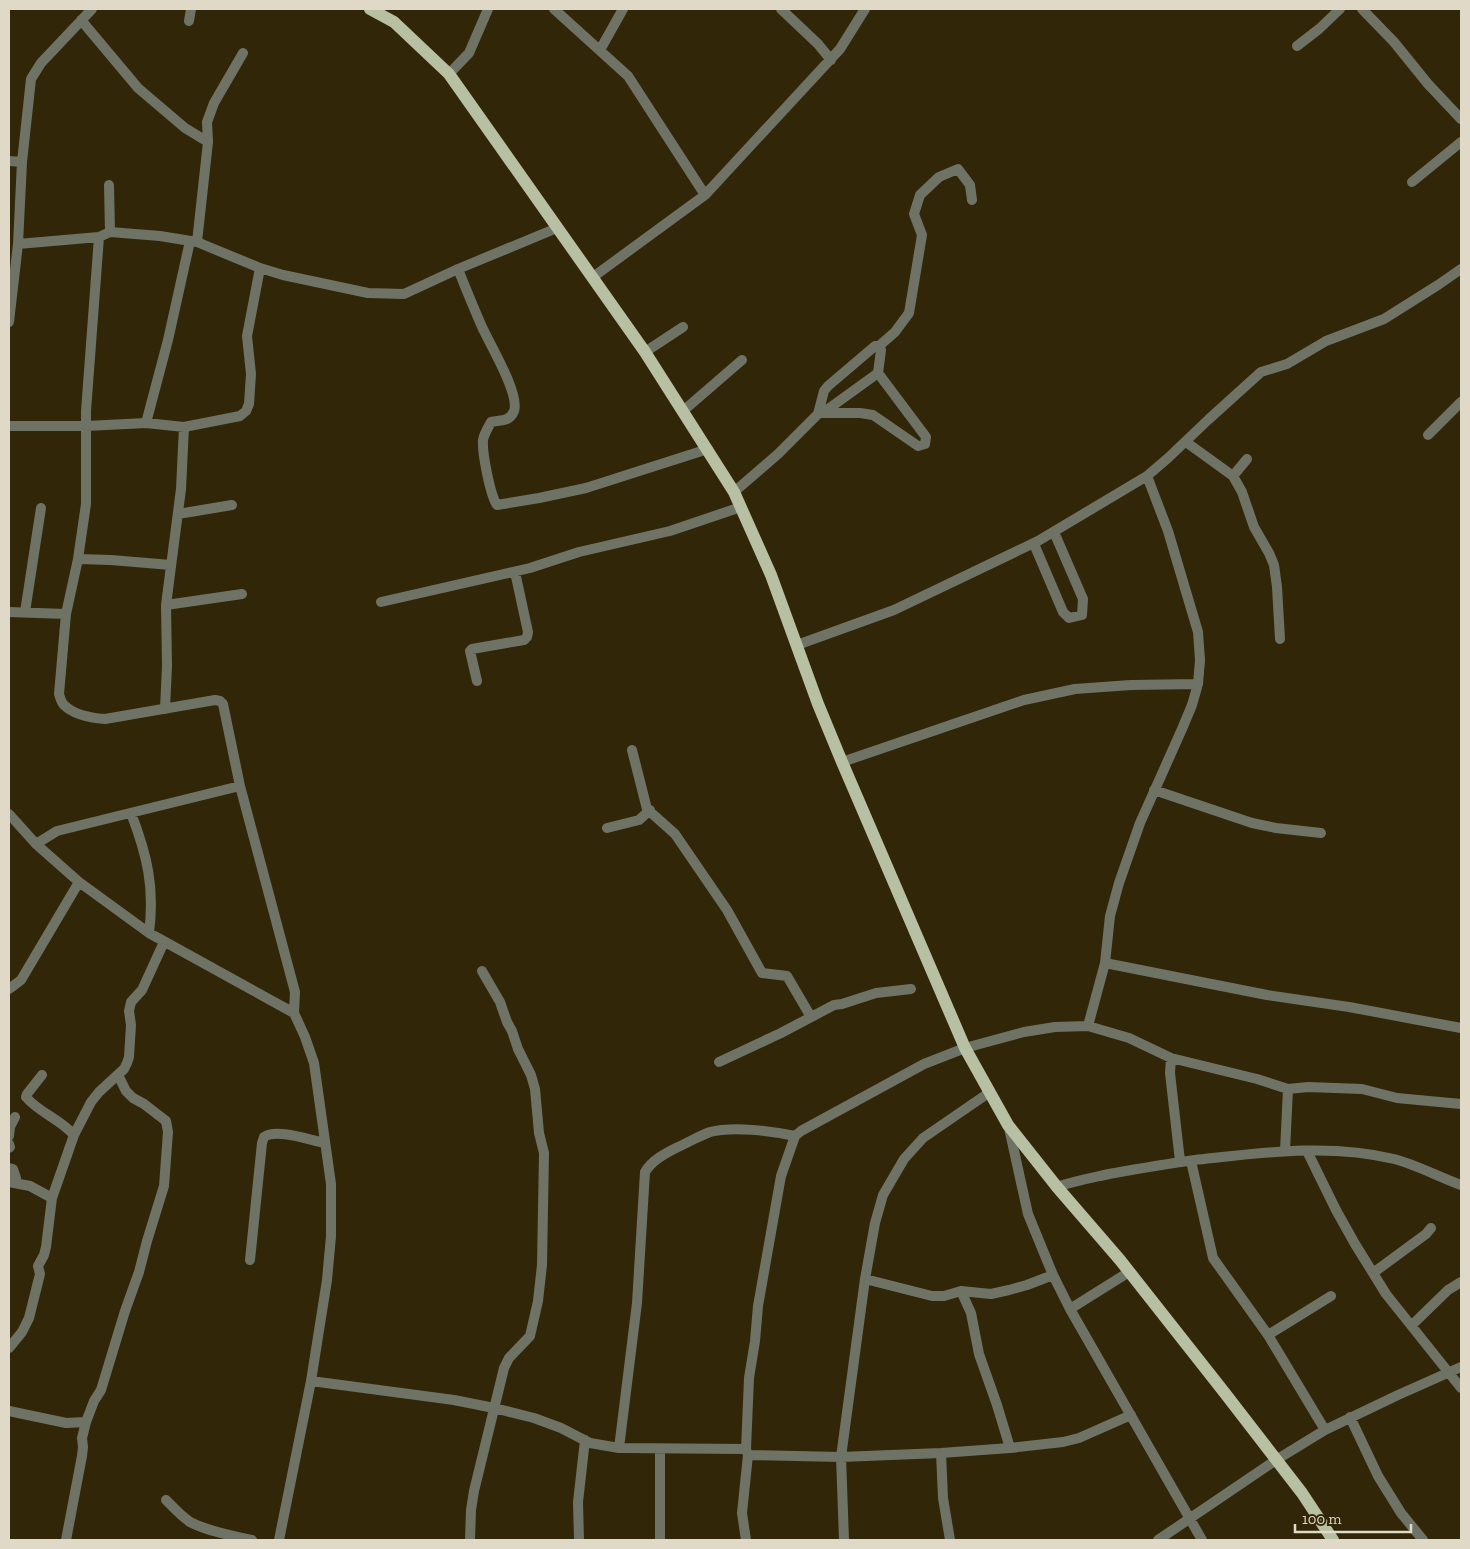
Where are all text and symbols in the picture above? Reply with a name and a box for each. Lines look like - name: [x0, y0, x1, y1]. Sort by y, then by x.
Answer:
- scale bar: [1295, 1502, 1411, 1534]
- text: 100 m: [1302, 1510, 1341, 1528]

